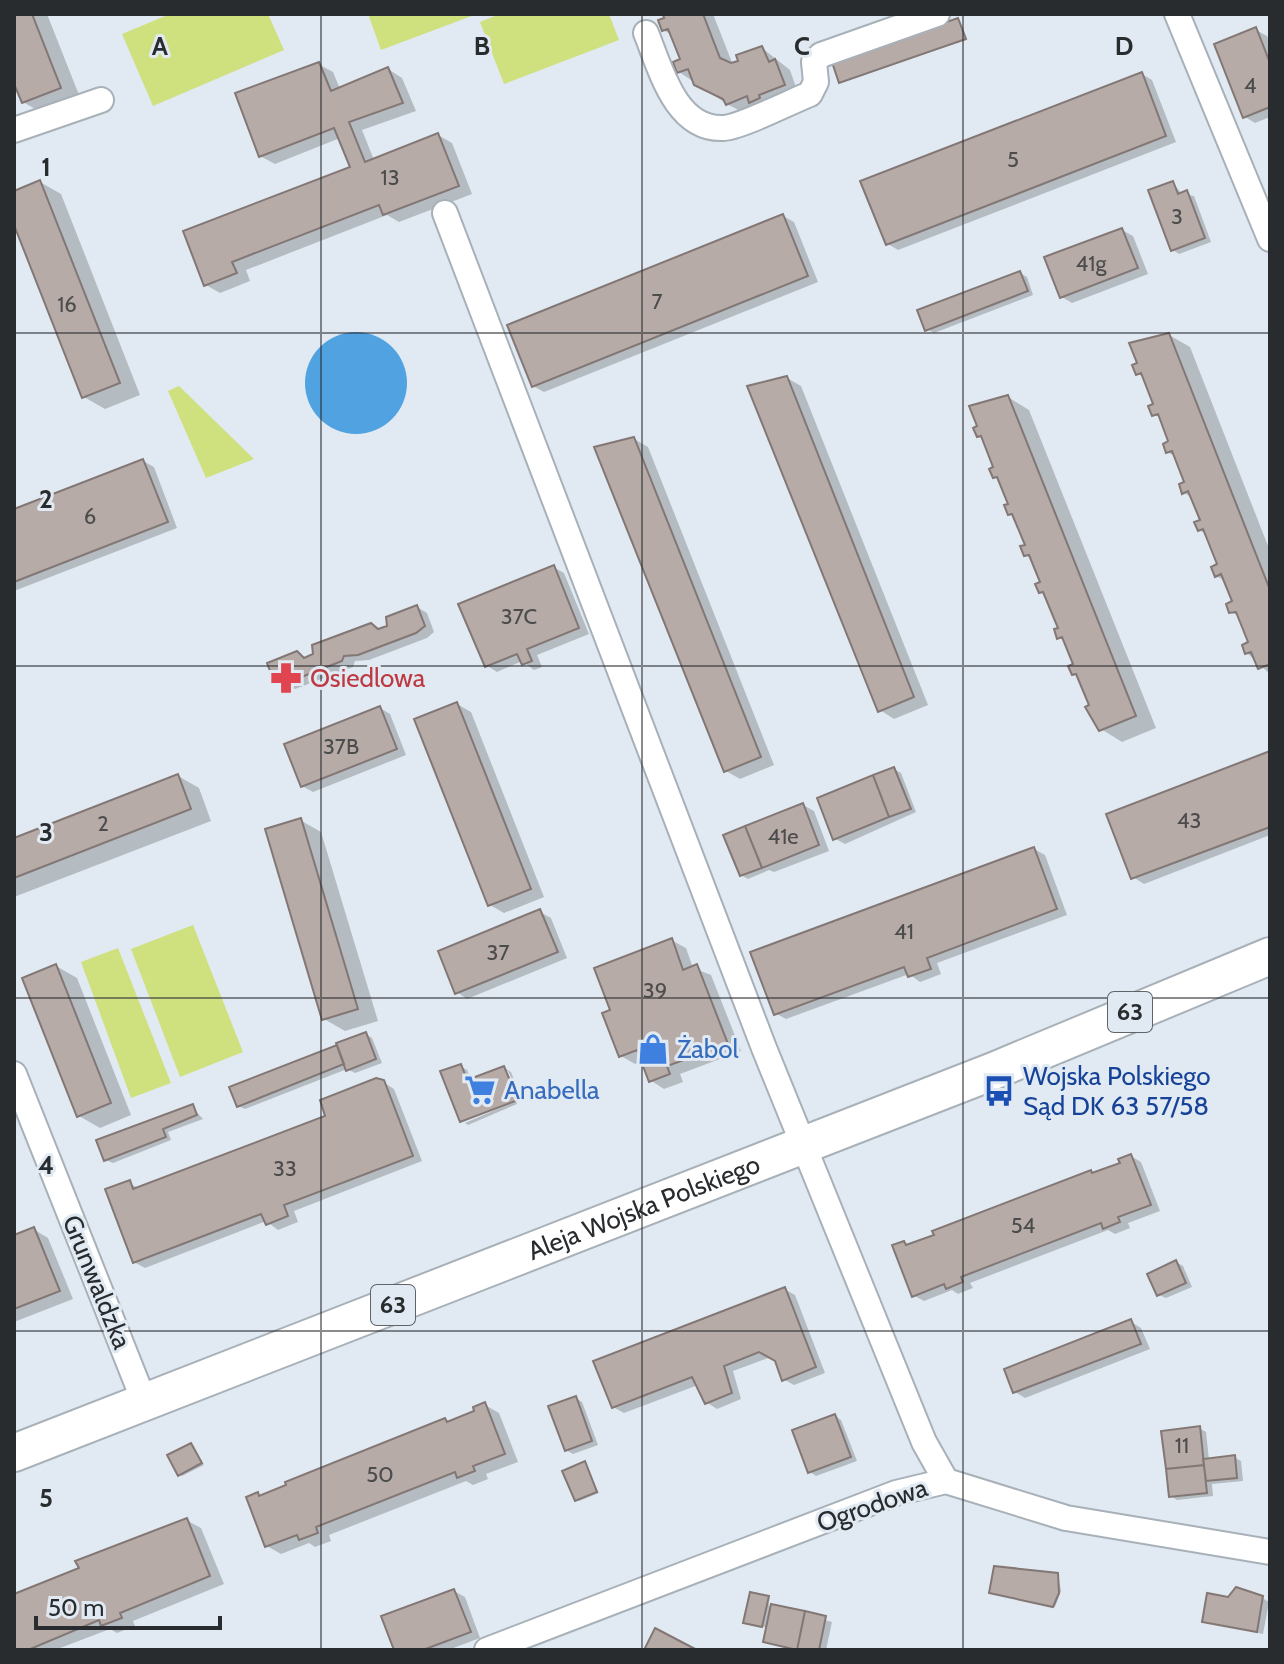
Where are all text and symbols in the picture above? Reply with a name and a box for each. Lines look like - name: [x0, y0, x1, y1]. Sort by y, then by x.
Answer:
- text: A: [152, 30, 169, 62]
- text: B: [474, 30, 490, 62]
- text: C: [794, 30, 810, 62]
- text: D: [1115, 30, 1133, 62]
- house number: 4: [1244, 72, 1257, 99]
- house number: 5: [1007, 146, 1019, 173]
- text: 1: [41, 151, 51, 183]
- house number: 13: [380, 164, 400, 191]
- house number: 3: [1171, 203, 1183, 230]
- house number: 41g: [1076, 250, 1107, 277]
- house number: 7: [651, 288, 663, 315]
- house number: 16: [57, 291, 77, 318]
- text: 2: [39, 483, 53, 515]
- house number: 6: [84, 503, 96, 530]
- house number: 37C: [501, 603, 537, 630]
- pharmacy icon: Osiedlowa: [269, 661, 303, 695]
- place label: Osiedlowa: [310, 662, 426, 694]
- house number: 37B: [323, 733, 359, 760]
- house number: 43: [1177, 807, 1201, 834]
- house number: 2: [97, 810, 109, 837]
- text: 3: [39, 816, 53, 848]
- house number: 41e: [767, 823, 799, 850]
- house number: 41: [894, 918, 914, 945]
- house number: 37: [487, 939, 509, 966]
- house number: 39: [643, 977, 667, 1004]
- road number: 63: [1108, 992, 1152, 1032]
- shop icon: Żabol: [636, 1032, 670, 1066]
- place label: Żabol: [677, 1033, 739, 1065]
- place label: Wojska Polskiego Sąd DK 63 57/58: [1023, 1060, 1210, 1122]
- supermarket icon: Anabella: [463, 1073, 497, 1107]
- place label: Anabella: [504, 1074, 600, 1106]
- bus stop icon: Wojska Polskiego Sąd DK 63 57/58: [982, 1074, 1016, 1108]
- street label: Aleja Wojska Polskiego: [523, 1148, 764, 1267]
- text: 4: [38, 1149, 54, 1181]
- house number: 33: [273, 1155, 297, 1182]
- street label: Grunwaldzka: [56, 1210, 139, 1354]
- house number: 54: [1011, 1212, 1036, 1239]
- road number: 63: [371, 1285, 415, 1325]
- house number: 11: [1175, 1432, 1189, 1459]
- house number: 50: [366, 1461, 394, 1488]
- street label: Ogrodowa: [813, 1471, 932, 1539]
- text: 5: [39, 1482, 53, 1514]
- scale bar: [36, 1580, 220, 1630]
- text: 50 m: [48, 1593, 104, 1622]

